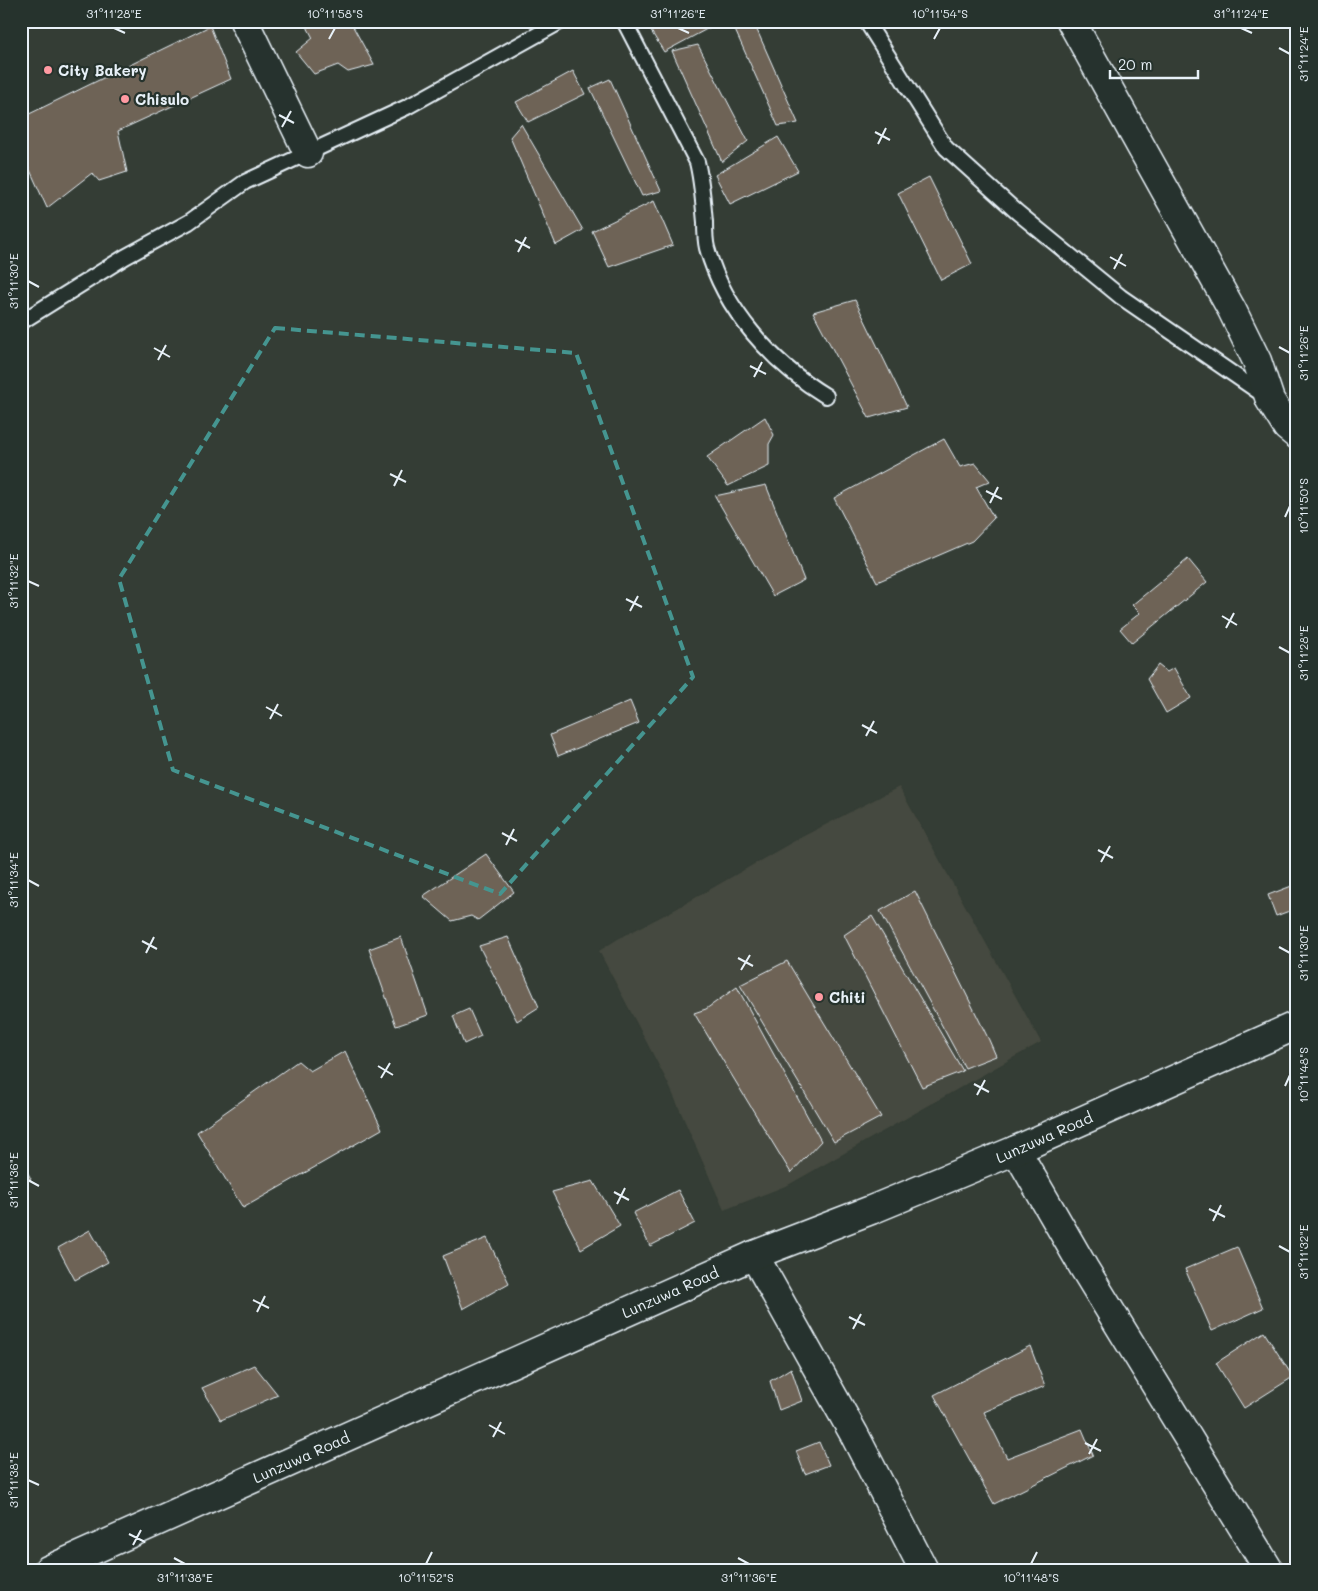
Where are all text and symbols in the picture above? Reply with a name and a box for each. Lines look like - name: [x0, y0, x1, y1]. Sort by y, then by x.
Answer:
- text: 31°11'28"E: [86, 5, 142, 21]
- text: 10°11'58"S: [307, 5, 363, 21]
- text: 31°11'26"E: [650, 5, 706, 21]
- text: 10°11'54"S: [912, 5, 968, 21]
- text: 31°11'24"E: [1213, 5, 1269, 21]
- text: 31°11'24"E: [1295, 26, 1311, 82]
- scale bar: [1110, 48, 1198, 80]
- text: 20 m: [1118, 54, 1152, 74]
- place label: City Bakery: [58, 60, 147, 80]
- marker: City Bakery: [42, 64, 54, 76]
- place label: Chisulo: [135, 89, 189, 109]
- marker: Chisulo: [119, 93, 131, 105]
- text: 31°11'30"E: [5, 253, 21, 309]
- text: 31°11'26"E: [1295, 325, 1311, 381]
- text: 10°11'50"S: [1295, 478, 1311, 534]
- text: 31°11'32"E: [5, 553, 21, 609]
- text: 31°11'28"E: [1295, 625, 1311, 681]
- text: 31°11'34"E: [5, 852, 21, 908]
- text: 31°11'30"E: [1295, 925, 1311, 981]
- place label: Chiti: [829, 987, 866, 1007]
- marker: Chiti: [813, 991, 825, 1003]
- text: 10°11'48"S: [1295, 1047, 1311, 1103]
- street label: Lunzuwa Road: [992, 1107, 1096, 1167]
- text: 31°11'36"E: [5, 1152, 21, 1208]
- text: 31°11'32"E: [1295, 1224, 1311, 1280]
- street label: Lunzuwa Road: [618, 1262, 722, 1322]
- street label: Lunzuwa Road: [249, 1427, 353, 1487]
- text: 31°11'38"E: [5, 1452, 21, 1508]
- text: 31°11'38"E: [157, 1569, 213, 1585]
- text: 10°11'52"S: [398, 1569, 454, 1585]
- text: 31°11'36"E: [721, 1569, 777, 1585]
- text: 10°11'48"S: [1003, 1569, 1059, 1585]

